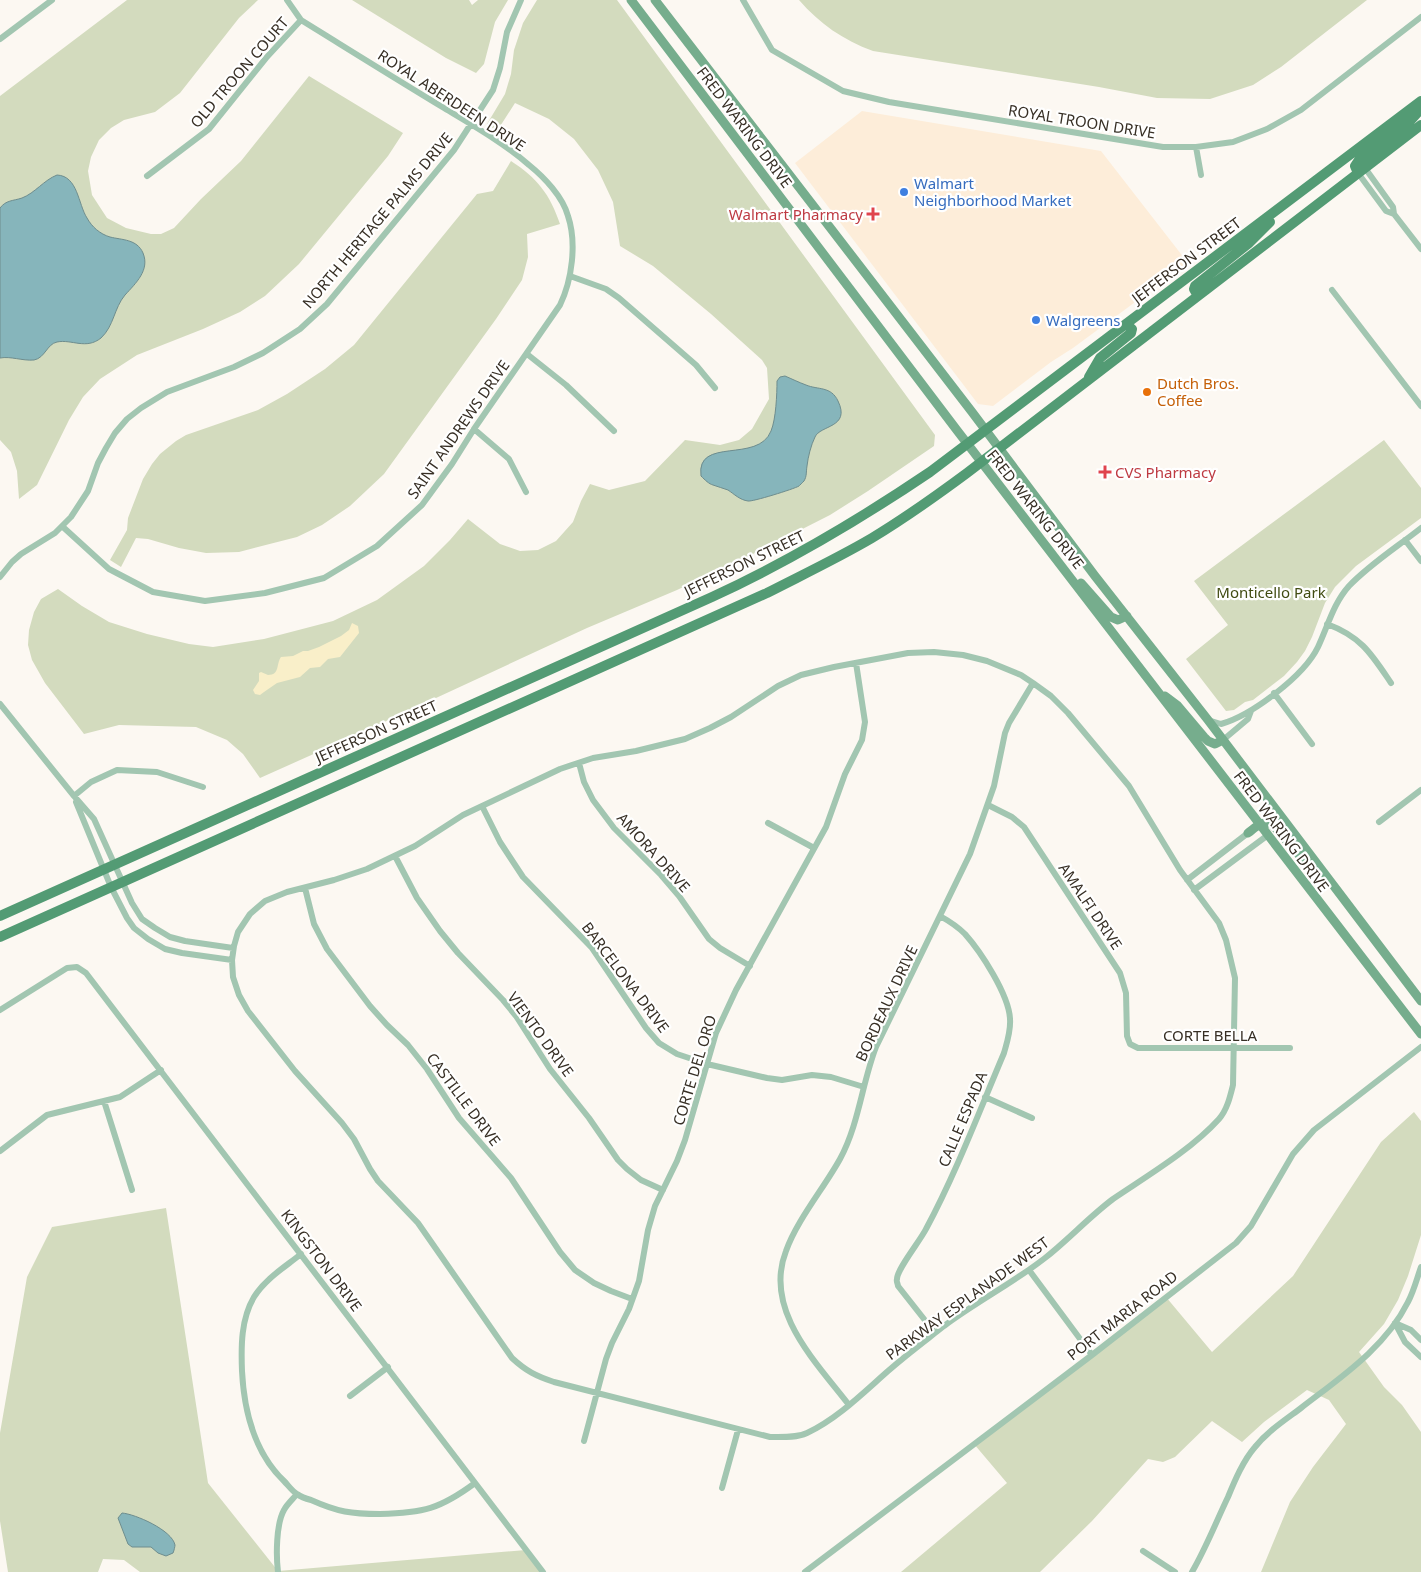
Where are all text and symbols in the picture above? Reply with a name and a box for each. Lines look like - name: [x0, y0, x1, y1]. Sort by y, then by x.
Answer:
- street label: OLD TROON COURT: [185, 12, 293, 132]
- street label: ROYAL ABERDEEN DRIVE: [374, 45, 530, 155]
- street label: FRED WARING DRIVE: [693, 62, 797, 192]
- street label: ROYAL TROON DRIVE: [1007, 99, 1157, 143]
- street label: NORTH HERITAGE PALMS DRIVE: [297, 128, 457, 312]
- place label: Walmart Neighborhood Market: [914, 173, 1072, 210]
- marker: Walmart Neighborhood Market: [898, 186, 910, 198]
- place label: Walmart Pharmacy: [729, 204, 863, 224]
- marker: Walmart Pharmacy: [867, 208, 879, 220]
- street label: JEFFERSON STREET: [1126, 212, 1245, 309]
- place label: Walgreens: [1046, 310, 1120, 330]
- marker: Walgreens: [1030, 314, 1042, 326]
- street label: SAINT ANDREWS DRIVE: [403, 356, 513, 502]
- place label: Dutch Bros. Coffee: [1157, 373, 1239, 410]
- marker: Dutch Bros. Coffee: [1141, 386, 1153, 398]
- street label: FRED WARING DRIVE: [983, 445, 1089, 573]
- place label: CVS Pharmacy: [1115, 462, 1216, 482]
- marker: CVS Pharmacy: [1099, 466, 1111, 478]
- street label: JEFFERSON STREET: [679, 525, 808, 602]
- park label: Monticello Park: [1216, 582, 1326, 602]
- street label: JEFFERSON STREET: [310, 695, 441, 768]
- street label: FRED WARING DRIVE: [1230, 766, 1334, 896]
- street label: AMORA DRIVE: [613, 808, 695, 896]
- street label: AMALFI DRIVE: [1055, 859, 1127, 953]
- street label: BARCELONA DRIVE: [578, 918, 674, 1036]
- street label: BORDEAUX DRIVE: [850, 942, 922, 1064]
- street label: VIENTO DRIVE: [503, 988, 579, 1080]
- street label: CORTE DEL ORO: [668, 1012, 720, 1128]
- street label: CORTE BELLA: [1163, 1025, 1258, 1045]
- street label: CASTILLE DRIVE: [422, 1048, 506, 1150]
- street label: CALLE ESPADA: [933, 1068, 991, 1170]
- street label: KINGSTON DRIVE: [277, 1205, 367, 1315]
- street label: PARKWAY ESPLANADE WEST: [881, 1232, 1053, 1364]
- street label: PORT MARIA ROAD: [1063, 1266, 1181, 1364]

